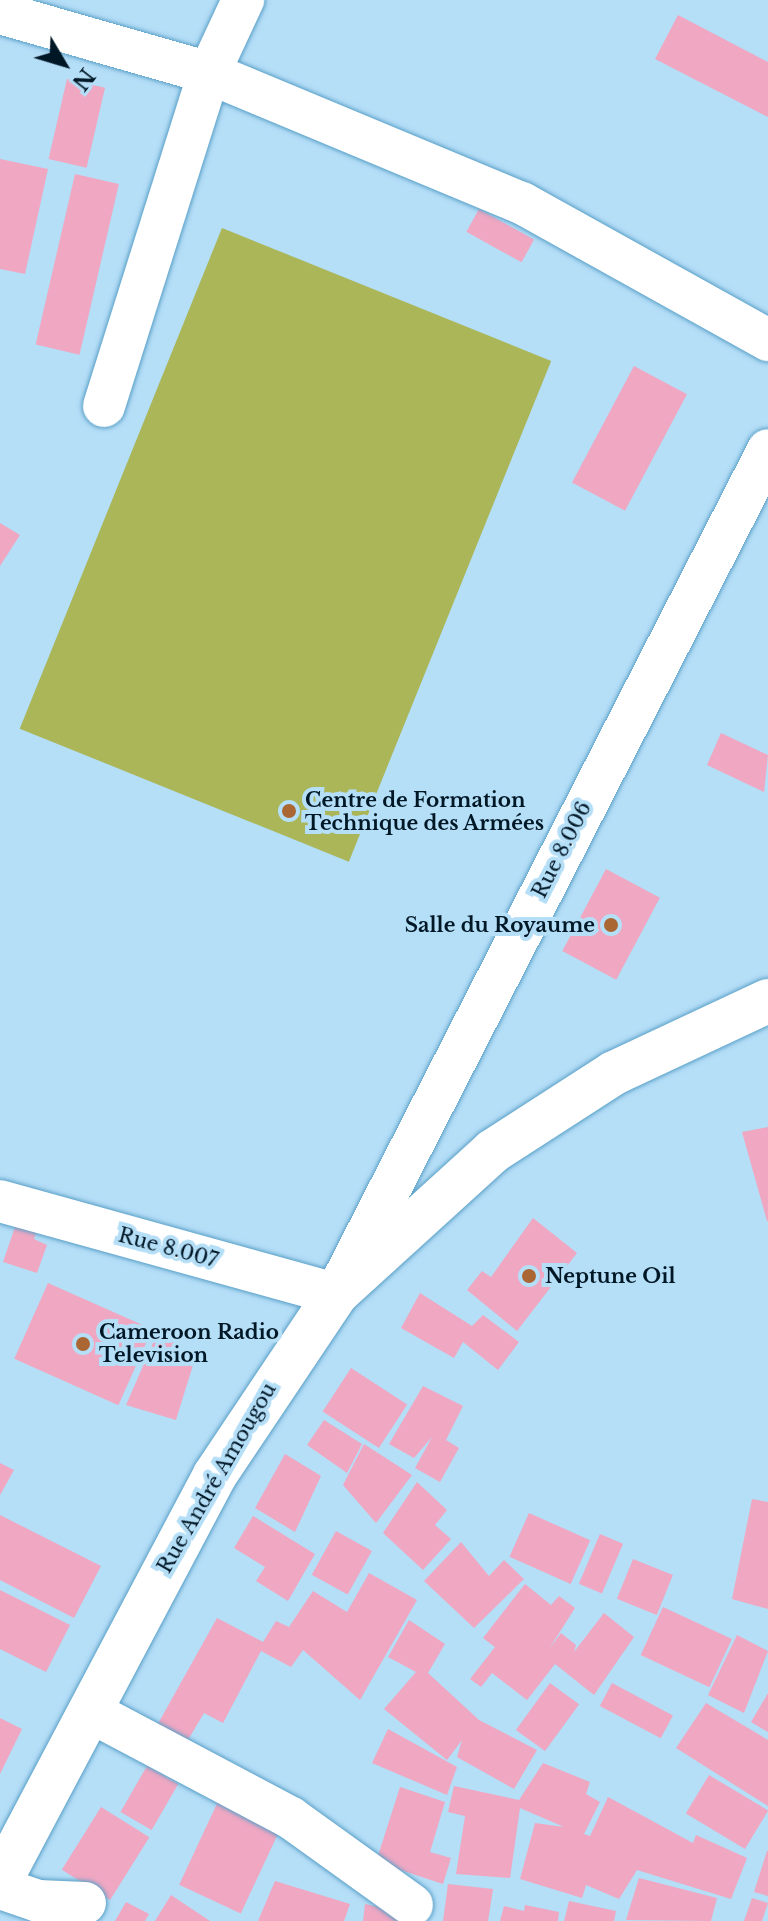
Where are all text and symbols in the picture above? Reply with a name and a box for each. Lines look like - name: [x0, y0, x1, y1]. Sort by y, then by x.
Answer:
- north arrow: [24, 24, 104, 104]
- text: N: [66, 63, 100, 96]
- place label: Centre de Formation Technique des Armées: [305, 788, 545, 835]
- street label: Rue 8.006: [528, 798, 596, 902]
- marker: Centre de Formation Technique des Armées: [280, 802, 298, 820]
- place label: Salle du Royaume: [405, 913, 595, 937]
- marker: Salle du Royaume: [602, 916, 620, 934]
- street label: Rue 8.007: [116, 1223, 220, 1273]
- place label: Neptune Oil: [545, 1264, 675, 1288]
- marker: Neptune Oil: [520, 1267, 538, 1285]
- place label: Cameroon Radio Television: [99, 1320, 279, 1367]
- marker: Cameroon Radio Television: [74, 1335, 92, 1353]
- street label: Rue André Amougou: [152, 1378, 282, 1578]

